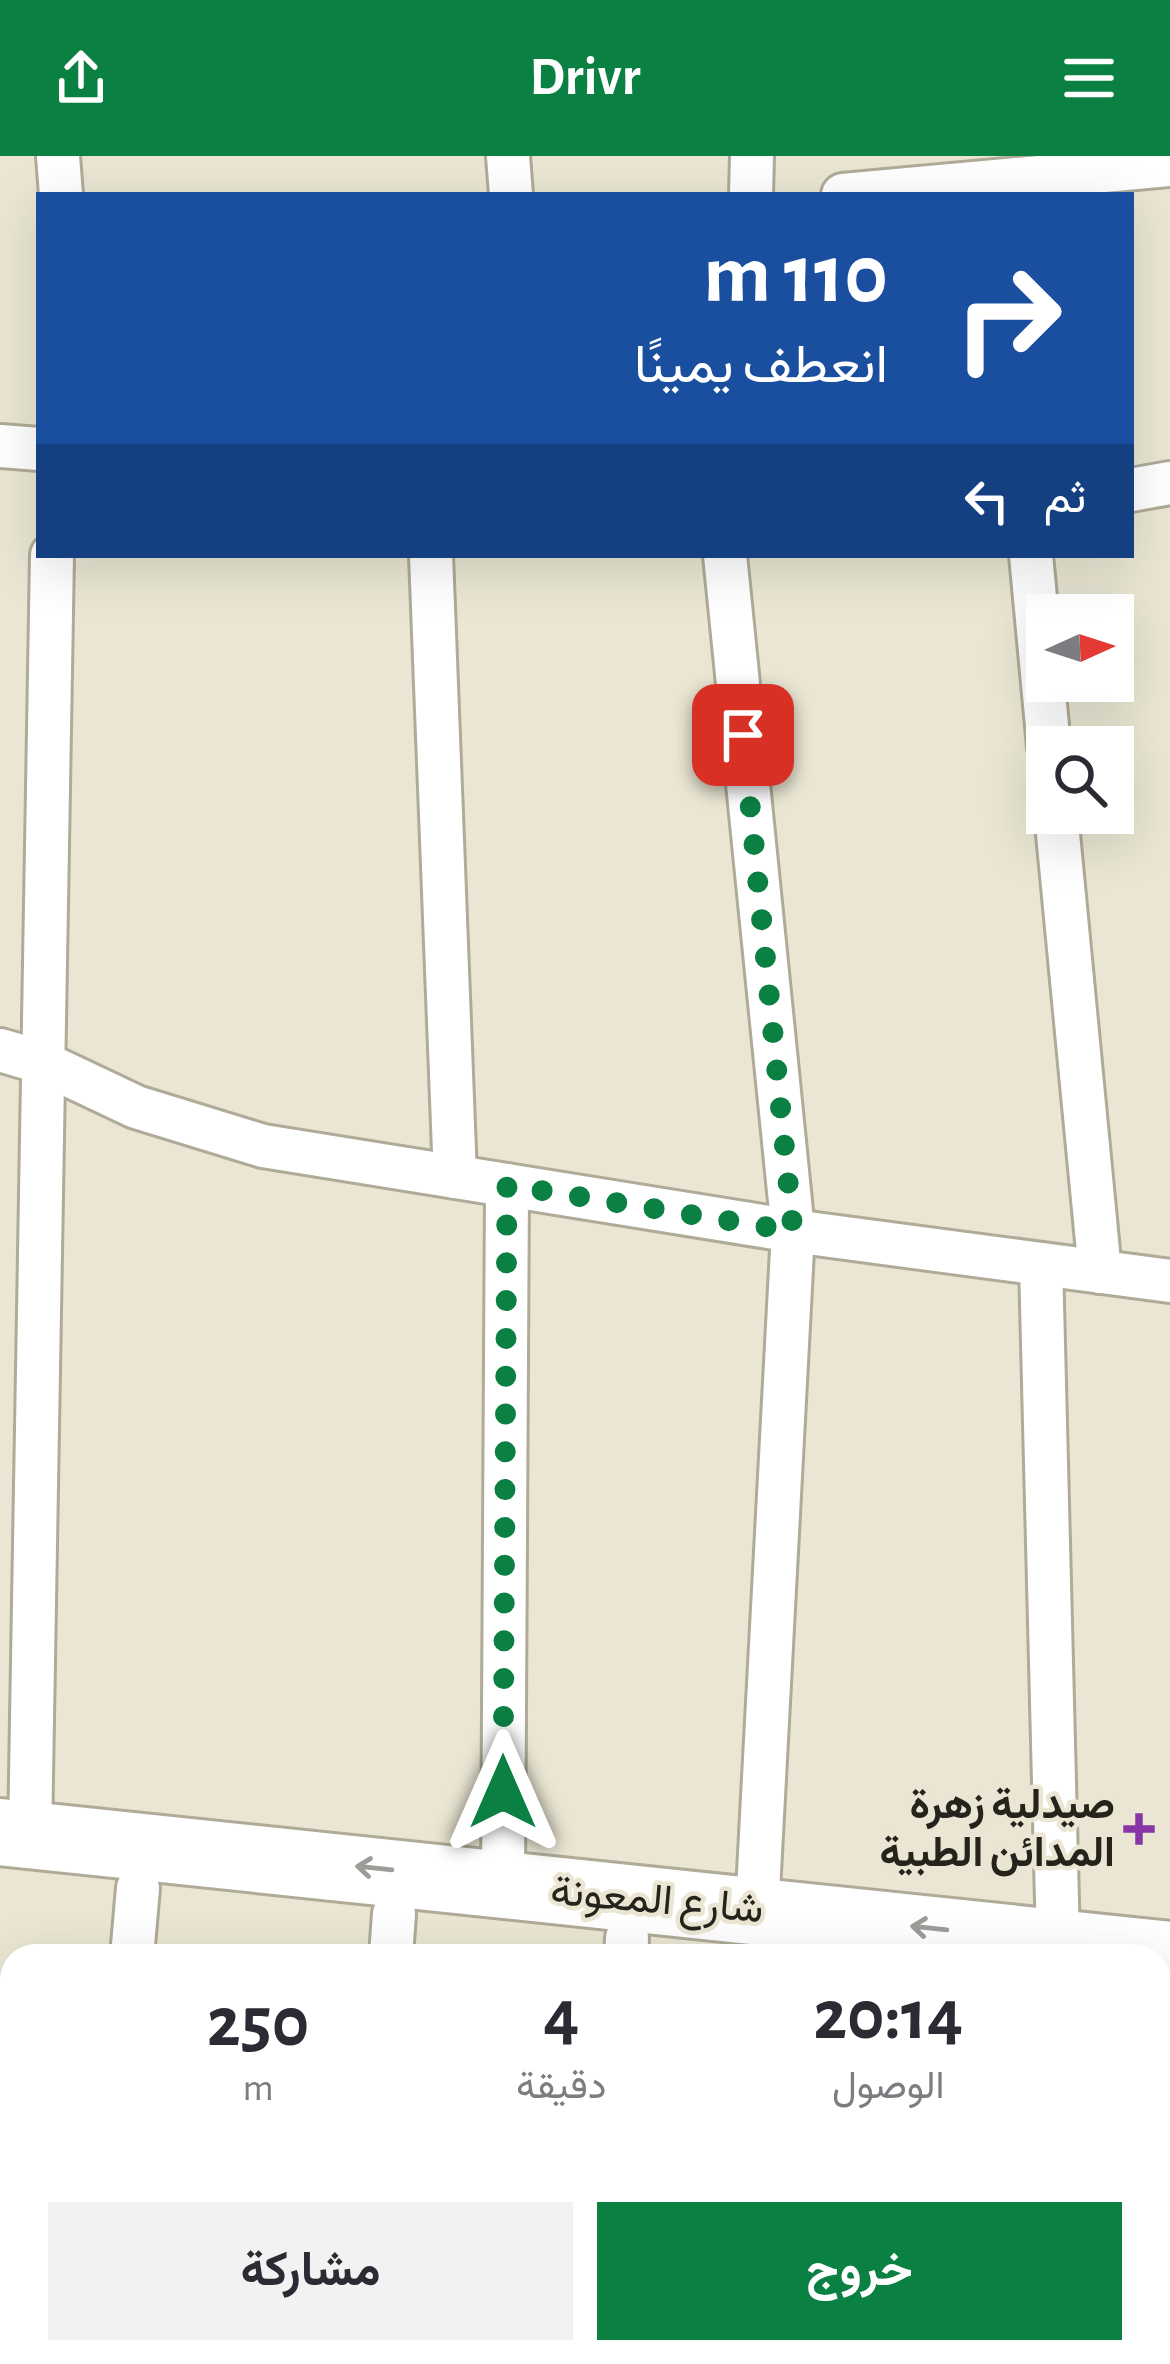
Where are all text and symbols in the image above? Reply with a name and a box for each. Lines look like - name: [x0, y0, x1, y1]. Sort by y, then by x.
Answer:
- icon: share: [48, 45, 114, 111]
- icon: menu: [1056, 45, 1122, 111]
- text: Drivr: [530, 51, 640, 105]
- text: 110 m: [703, 234, 888, 318]
- icon: right: [930, 240, 1086, 396]
- text: انعطف يمينًا: [634, 339, 888, 393]
- icon: left: [954, 468, 1020, 534]
- text: ثم: [1044, 476, 1086, 521]
- north arrow: [1026, 594, 1134, 702]
- map controls: [1026, 594, 1134, 834]
- pin: [692, 684, 794, 786]
- icon: arrive: [710, 702, 776, 768]
- button: search: [1026, 726, 1134, 834]
- position arrow: [440, 1729, 566, 1855]
- place label: صيدلية زهرة المدائن الطبية: [879, 1784, 1115, 1877]
- marker: صيدلية زهرة المدائن الطبية: [1126, 1816, 1152, 1842]
- one-way arrow: [355, 1857, 394, 1879]
- street label: شارع المعونة: [548, 1870, 765, 1936]
- one-way arrow: [910, 1916, 949, 1938]
- text: 4: [543, 1980, 579, 2052]
- text: 20:14: [813, 1980, 963, 2052]
- text: 250: [207, 1987, 309, 2059]
- text: دقيقة: [516, 2067, 606, 2106]
- text: الوصول: [832, 2067, 944, 2106]
- text: m: [242, 2069, 274, 2108]
- button: مشاركة: [48, 2202, 573, 2340]
- button: خروج: [597, 2202, 1122, 2340]

